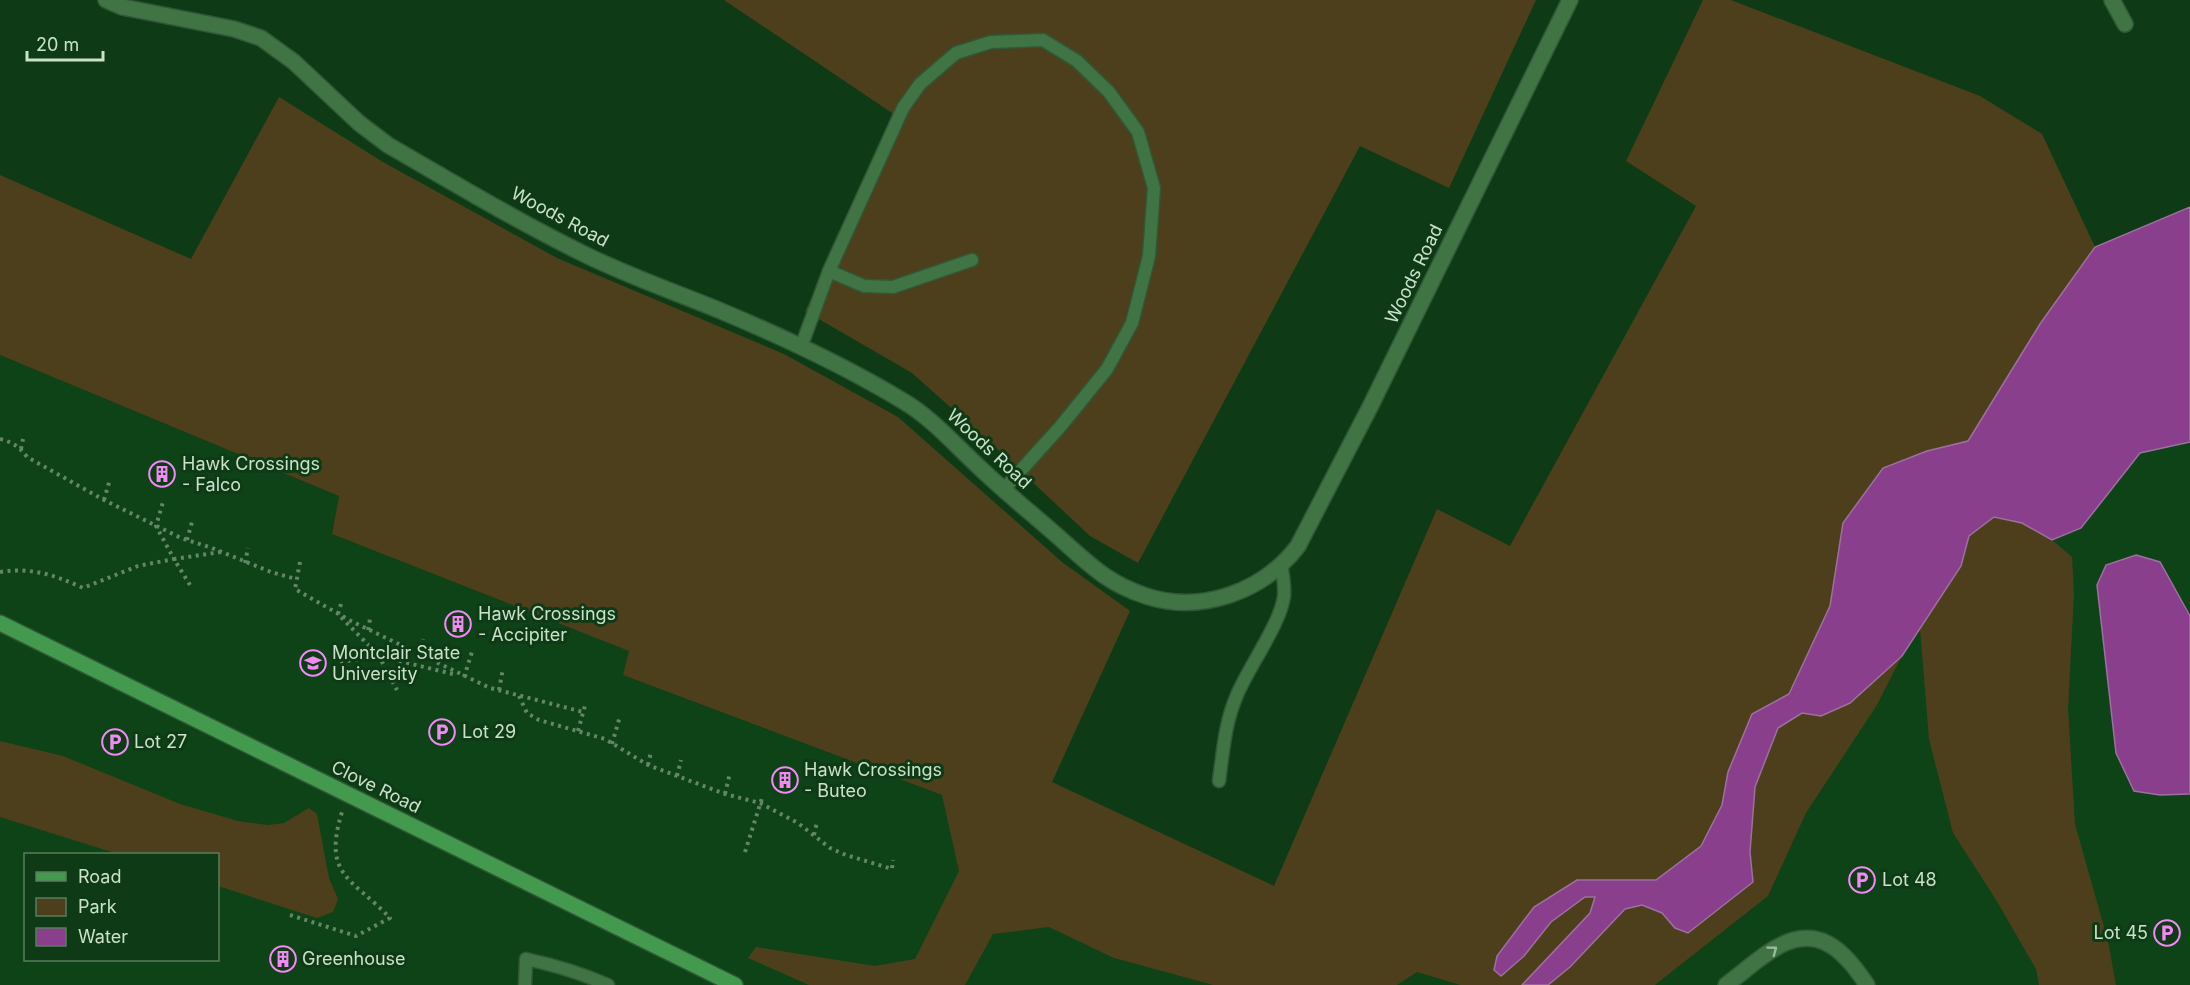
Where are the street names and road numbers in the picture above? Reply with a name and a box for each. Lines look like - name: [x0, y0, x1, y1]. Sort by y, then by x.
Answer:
- street label: Woods Road: [508, 182, 613, 251]
- street label: Woods Road: [1381, 221, 1447, 327]
- street label: Woods Road: [943, 404, 1036, 493]
- street label: Clove Road: [328, 756, 424, 817]

